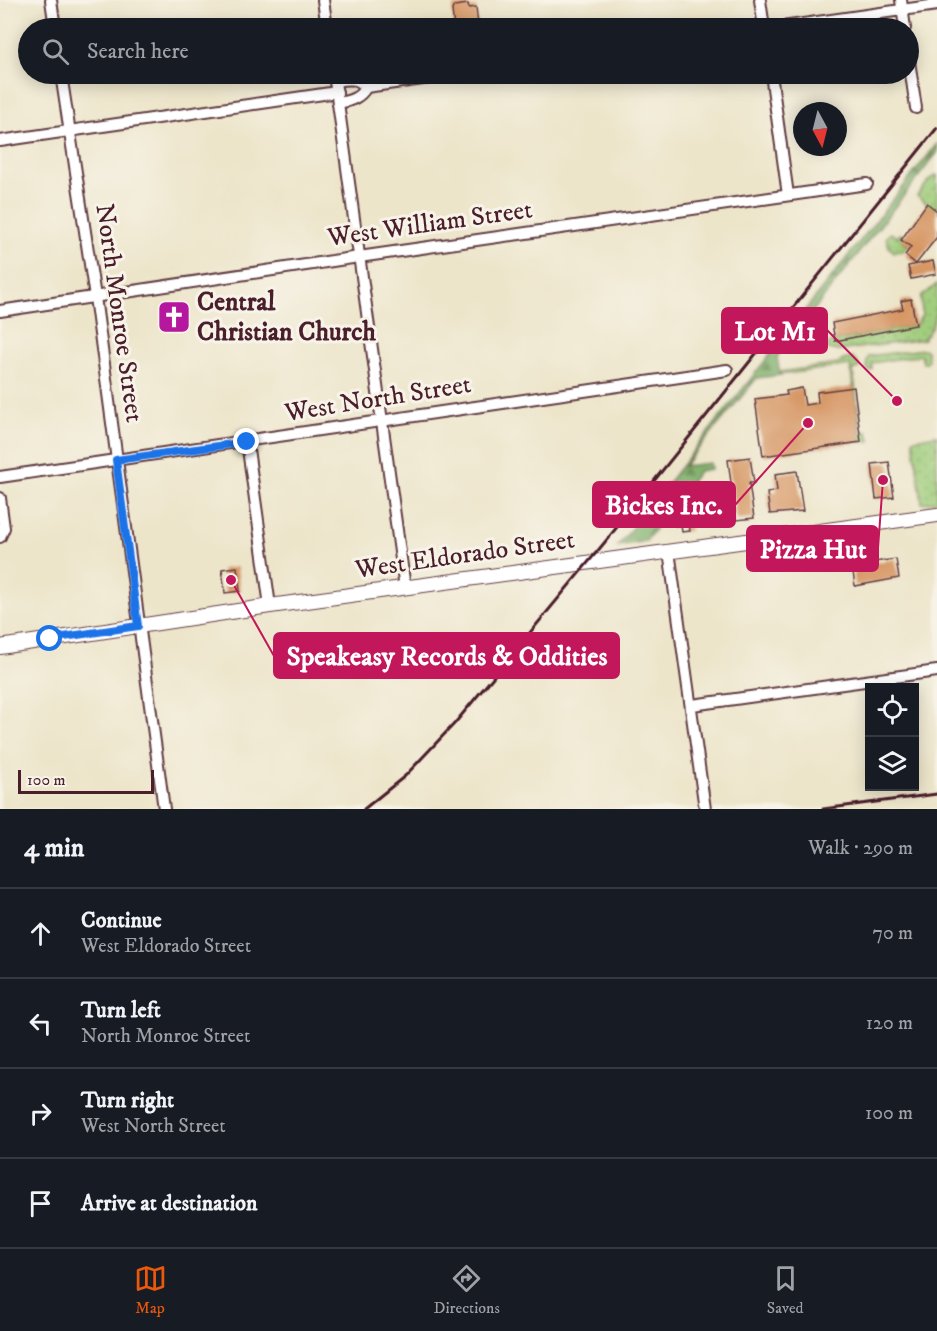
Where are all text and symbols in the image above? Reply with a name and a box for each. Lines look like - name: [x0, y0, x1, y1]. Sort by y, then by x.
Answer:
- search box: [18, 18, 919, 84]
- icon: search: [39, 35, 72, 68]
- text: Search here: [87, 38, 189, 65]
- north arrow: [793, 102, 847, 156]
- street label: West William Street: [325, 193, 534, 255]
- street label: North Monroe Street: [87, 202, 151, 424]
- place label: Central Christian Church: [197, 286, 376, 349]
- church icon: Central Christian Church: [156, 299, 192, 335]
- callout: Lot M1: [722, 308, 827, 353]
- text: Lot M1: [734, 315, 816, 349]
- street label: West North Street: [282, 368, 473, 430]
- route end: [233, 428, 259, 454]
- callout: Bickes Inc.: [593, 482, 735, 527]
- text: Bickes Inc.: [605, 489, 723, 523]
- street label: West Eldorado Street: [352, 523, 577, 587]
- callout: Pizza Hut: [747, 526, 878, 571]
- text: Pizza Hut: [759, 533, 867, 567]
- route start: [36, 625, 62, 651]
- callout: Speakeasy Records & Oddities: [274, 633, 619, 678]
- text: Speakeasy Records & Oddities: [287, 640, 607, 674]
- map controls: [865, 683, 919, 791]
- button: locate: [865, 683, 919, 737]
- button: layers: [865, 737, 919, 791]
- scale bar: [18, 767, 154, 794]
- text: 100 m: [27, 770, 66, 790]
- text: 4 min: [24, 832, 84, 865]
- text: Walk · 290 m: [808, 836, 913, 861]
- text: Continue: [81, 907, 162, 934]
- icon: ahead: [24, 917, 57, 950]
- text: 70 m: [872, 921, 913, 946]
- text: West Eldorado Street: [81, 934, 251, 959]
- text: Turn left: [81, 997, 161, 1024]
- icon: left: [24, 1007, 57, 1040]
- text: 120 m: [866, 1011, 913, 1036]
- text: North Monroe Street: [81, 1024, 251, 1049]
- text: Turn right: [81, 1087, 174, 1114]
- icon: right: [24, 1097, 57, 1130]
- text: 100 m: [865, 1101, 913, 1126]
- text: West North Street: [81, 1114, 226, 1139]
- icon: arrive: [24, 1187, 57, 1220]
- text: Arrive at destination: [81, 1190, 258, 1217]
- tab: Map: [134, 1262, 167, 1318]
- tab: Directions: [434, 1262, 500, 1318]
- tab: Saved: [767, 1262, 804, 1318]

